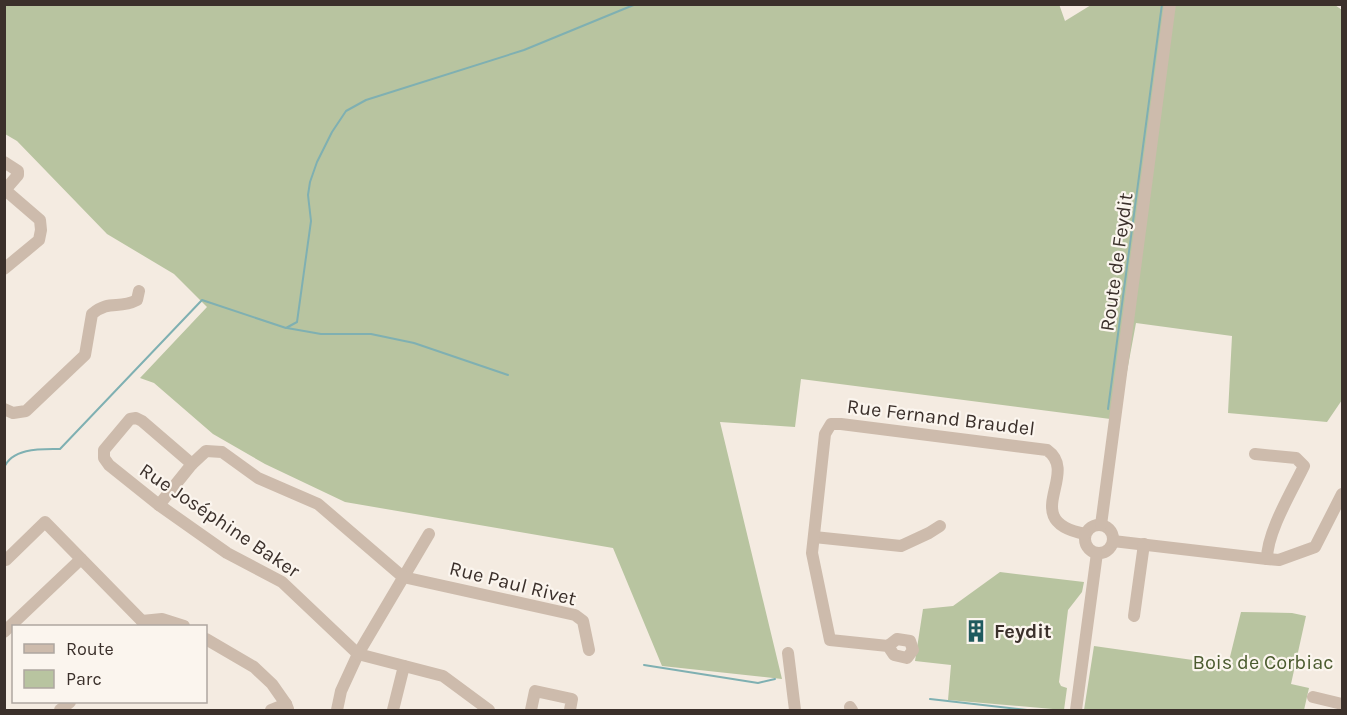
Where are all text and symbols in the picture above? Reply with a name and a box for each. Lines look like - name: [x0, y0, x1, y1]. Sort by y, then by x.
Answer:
- street label: Route de Feydit: [1095, 191, 1138, 333]
- street label: Rue Fernand Braudel: [846, 395, 1036, 440]
- street label: Rue Joséphine Baker: [135, 458, 305, 583]
- street label: Rue Paul Rivet: [447, 557, 579, 610]
- building icon: Feydit: [963, 618, 989, 644]
- place label: Feydit: [994, 620, 1052, 643]
- legend: [12, 625, 207, 703]
- text: Route: [66, 638, 114, 660]
- park label: Bois de Corbiac: [1192, 651, 1334, 674]
- text: Parc: [66, 668, 102, 690]

